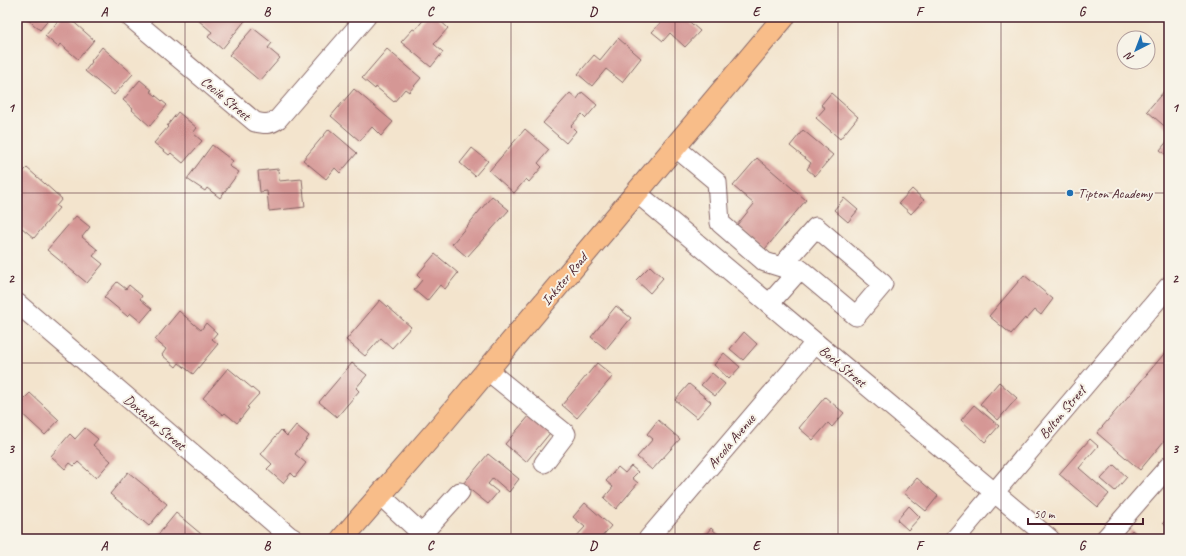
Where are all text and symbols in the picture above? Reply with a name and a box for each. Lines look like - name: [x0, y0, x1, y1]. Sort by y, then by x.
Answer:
- text: A: [101, 4, 109, 20]
- text: B: [264, 4, 272, 20]
- text: C: [427, 4, 435, 20]
- text: D: [589, 4, 598, 20]
- text: E: [753, 4, 762, 20]
- text: F: [916, 4, 925, 20]
- text: G: [1079, 4, 1087, 20]
- north arrow: [1116, 30, 1156, 70]
- text: N: [1120, 48, 1137, 65]
- street label: Cecile Street: [198, 73, 255, 125]
- text: 1: [8, 100, 16, 116]
- text: 1: [1172, 100, 1180, 116]
- place label: Tipton Academy: [1078, 185, 1153, 202]
- marker: Tipton Academy: [1065, 188, 1075, 198]
- street label: Inkster Road: [538, 248, 593, 309]
- text: 2: [8, 271, 15, 287]
- text: 2: [1172, 271, 1179, 287]
- street label: Bock Street: [816, 342, 871, 392]
- street label: Belton Street: [1035, 380, 1091, 442]
- street label: Doxtator Street: [120, 391, 190, 455]
- street label: Arcola Avenue: [704, 410, 760, 472]
- text: 3: [8, 441, 15, 457]
- text: 3: [1172, 441, 1179, 457]
- scale bar: [1028, 500, 1143, 526]
- text: 50 m: [1034, 506, 1056, 522]
- text: A: [101, 538, 109, 554]
- text: B: [264, 538, 272, 554]
- text: C: [427, 538, 435, 554]
- text: D: [589, 538, 598, 554]
- text: E: [753, 538, 762, 554]
- text: F: [916, 538, 925, 554]
- text: G: [1079, 538, 1087, 554]

